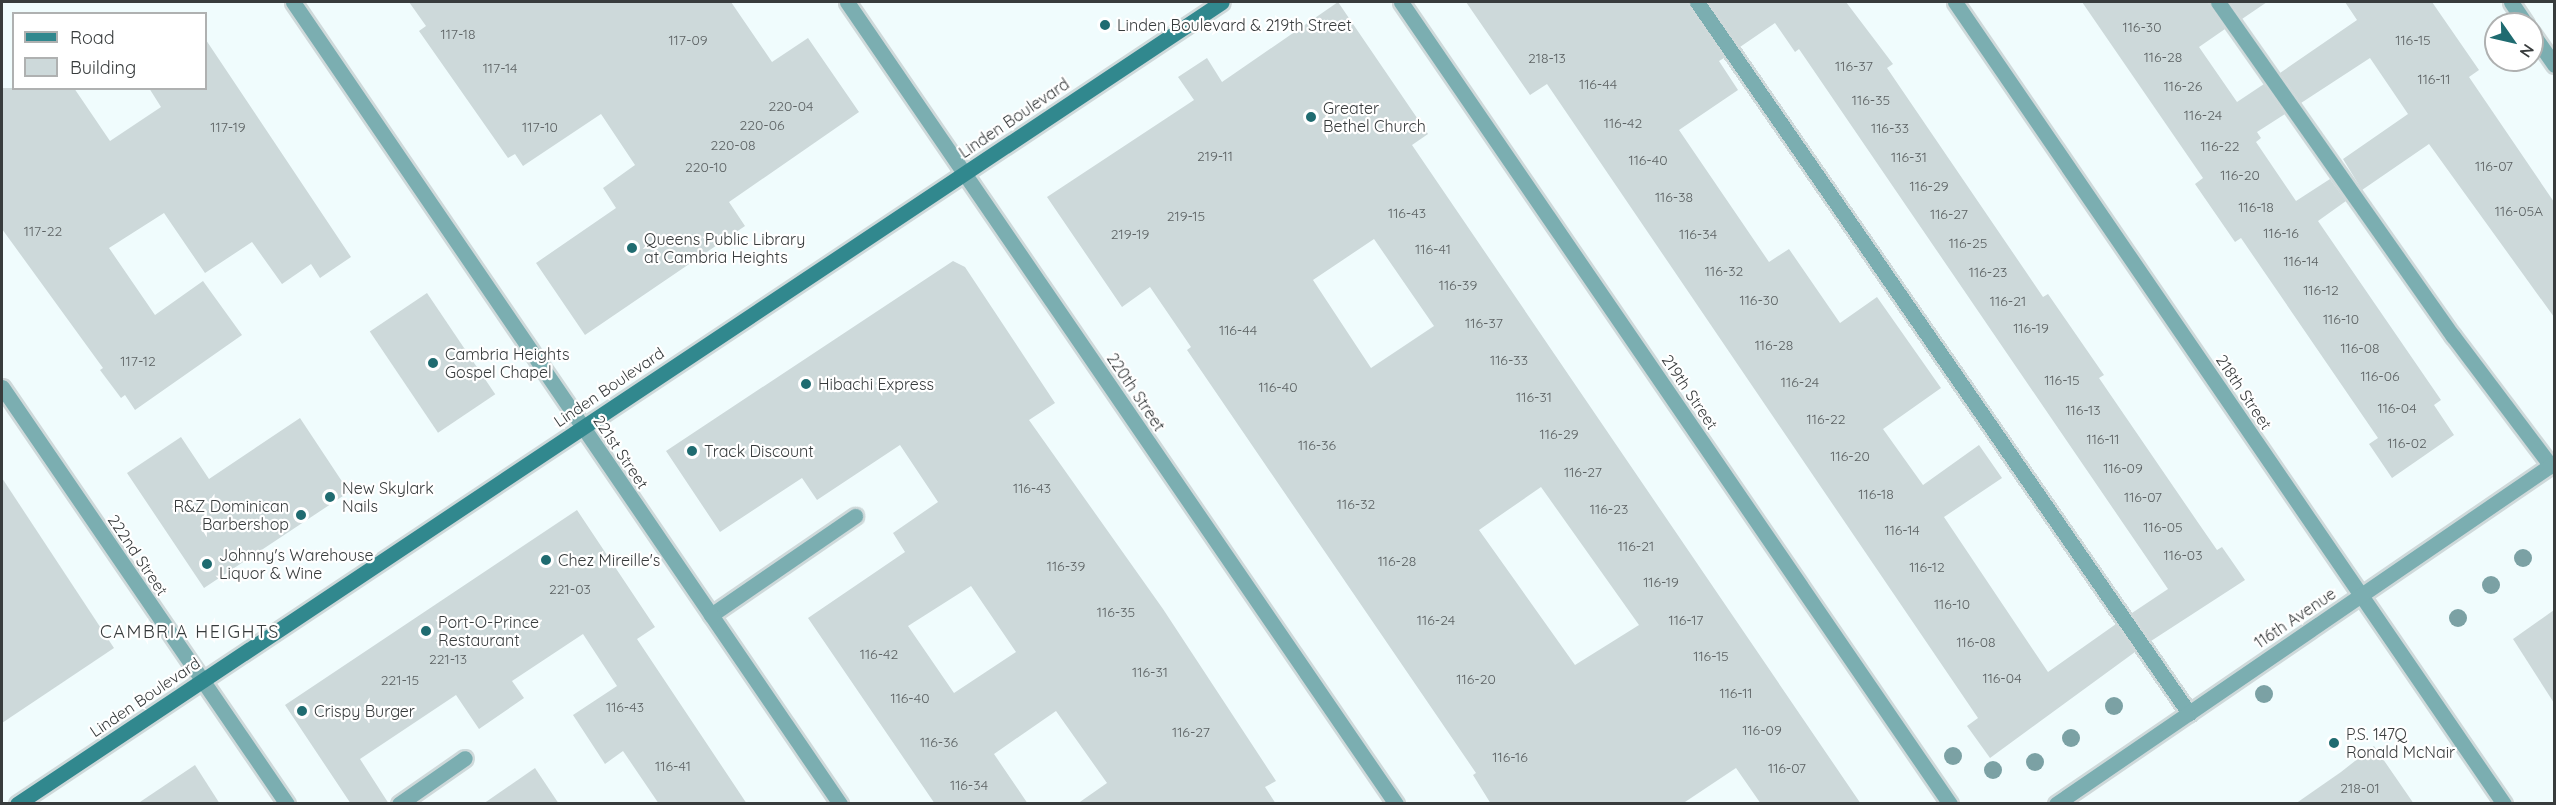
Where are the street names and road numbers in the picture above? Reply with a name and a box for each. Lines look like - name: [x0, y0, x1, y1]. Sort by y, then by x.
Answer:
- street label: Linden Boulevard: [955, 74, 1073, 162]
- street label: Linden Boulevard: [550, 343, 668, 431]
- street label: 220th Street: [1103, 349, 1169, 435]
- street label: 219th Street: [1658, 351, 1722, 433]
- street label: 218th Street: [2212, 351, 2276, 433]
- street label: 221st Street: [589, 412, 653, 492]
- street label: 222nd Street: [104, 511, 172, 599]
- street label: 116th Avenue: [2251, 584, 2339, 652]
- street label: Linden Boulevard: [86, 653, 204, 741]

